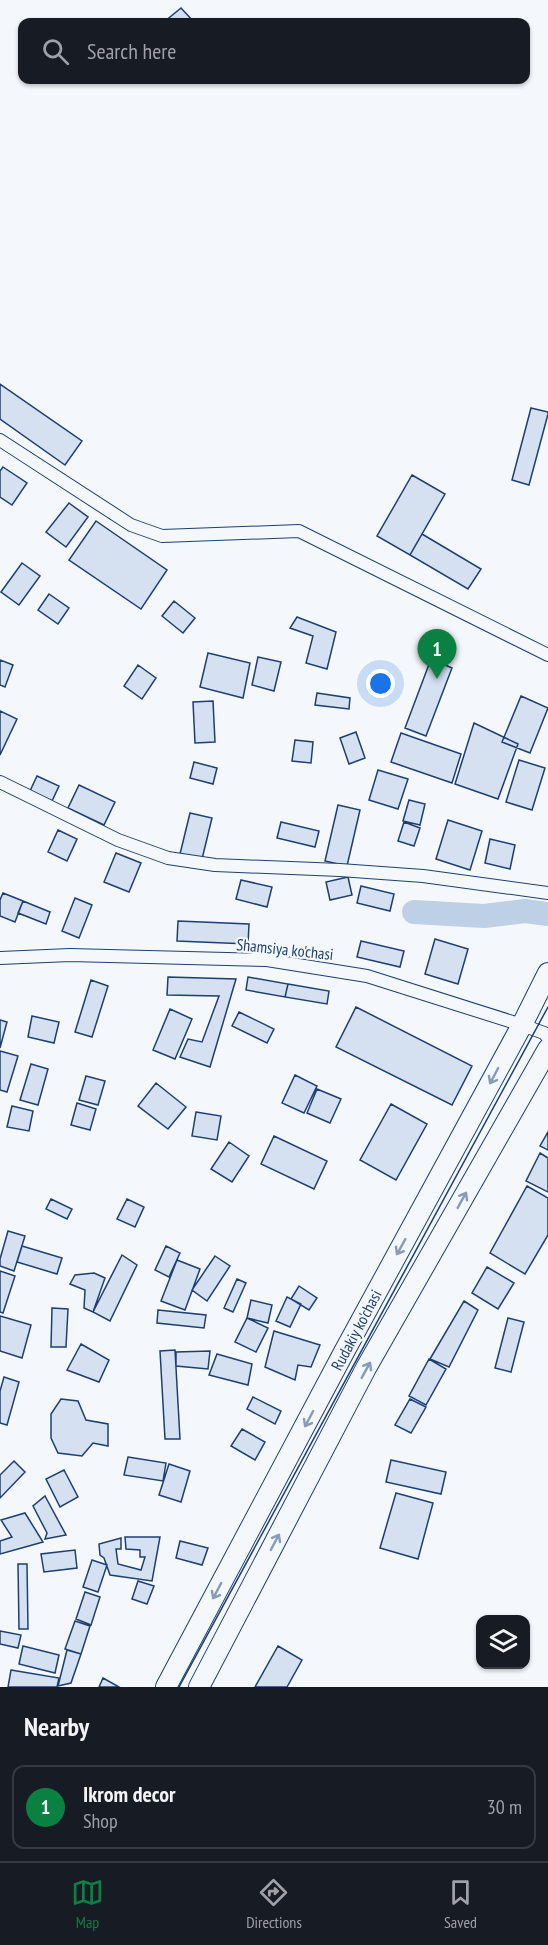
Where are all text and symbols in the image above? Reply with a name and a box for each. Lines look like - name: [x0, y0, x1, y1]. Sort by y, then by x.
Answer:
- search box: [18, 18, 530, 84]
- icon: search: [39, 35, 72, 68]
- text: Search here: [87, 37, 176, 65]
- pin: 1: [418, 630, 456, 679]
- your location: [366, 669, 395, 698]
- street label: Shamsiya ko'chasi: [236, 934, 334, 964]
- one-way arrow: [488, 1067, 500, 1084]
- one-way arrow: [456, 1192, 468, 1209]
- one-way arrow: [395, 1238, 406, 1256]
- street label: Rudakiy ko'chasi: [326, 1286, 386, 1374]
- one-way arrow: [360, 1362, 372, 1379]
- one-way arrow: [302, 1410, 314, 1428]
- one-way arrow: [270, 1534, 281, 1552]
- one-way arrow: [211, 1582, 223, 1599]
- map controls: [476, 1615, 530, 1669]
- button: layers: [476, 1615, 530, 1669]
- text: Nearby: [24, 1710, 89, 1743]
- text: Ikrom decor: [83, 1780, 176, 1808]
- text: 1: [41, 1794, 50, 1820]
- text: 30 m: [487, 1794, 522, 1820]
- text: Shop: [83, 1808, 118, 1834]
- tab: Map: [71, 1876, 104, 1932]
- tab: Directions: [246, 1876, 302, 1932]
- tab: Saved: [444, 1876, 477, 1932]

